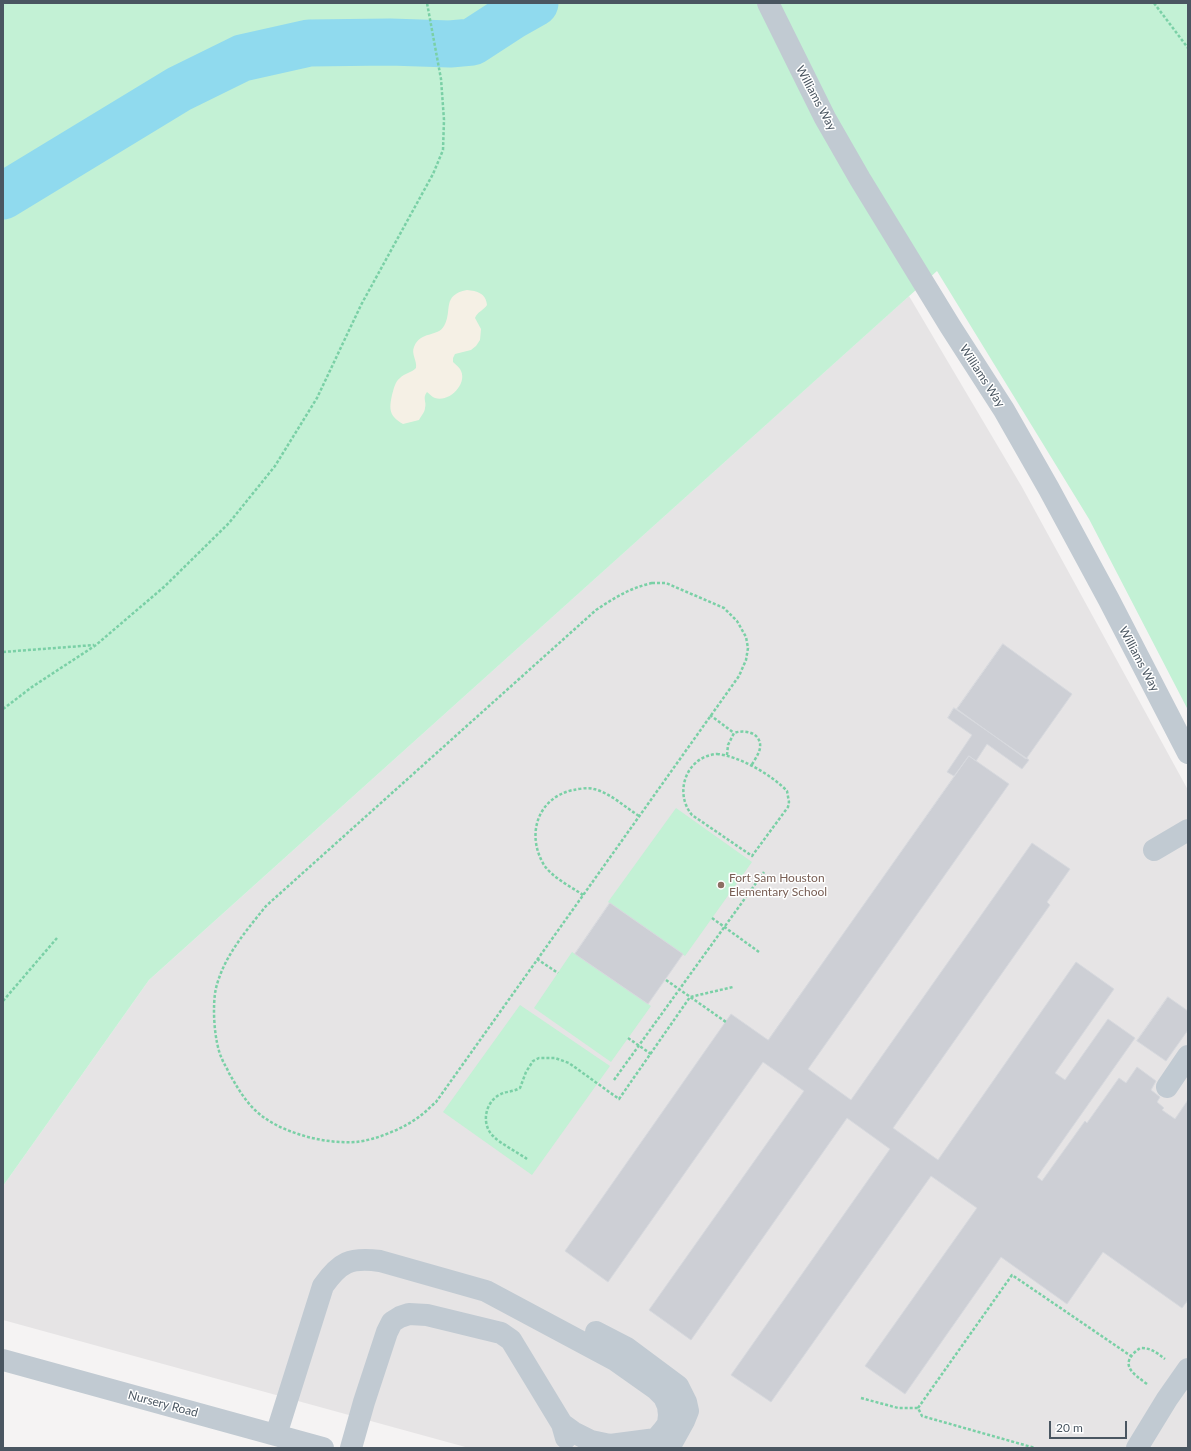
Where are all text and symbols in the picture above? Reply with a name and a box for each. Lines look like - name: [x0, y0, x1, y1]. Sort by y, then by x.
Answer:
- street label: Williams Way: [793, 63, 839, 133]
- street label: Williams Way: [956, 342, 1008, 410]
- street label: Williams Way: [1116, 624, 1162, 694]
- place label: Fort Sam Houston Elementary School: [729, 871, 827, 899]
- marker: Fort Sam Houston Elementary School: [716, 880, 726, 890]
- street label: Nursery Road: [126, 1388, 200, 1420]
- scale bar: [1051, 1413, 1129, 1439]
- text: 20 m: [1056, 1420, 1083, 1435]

